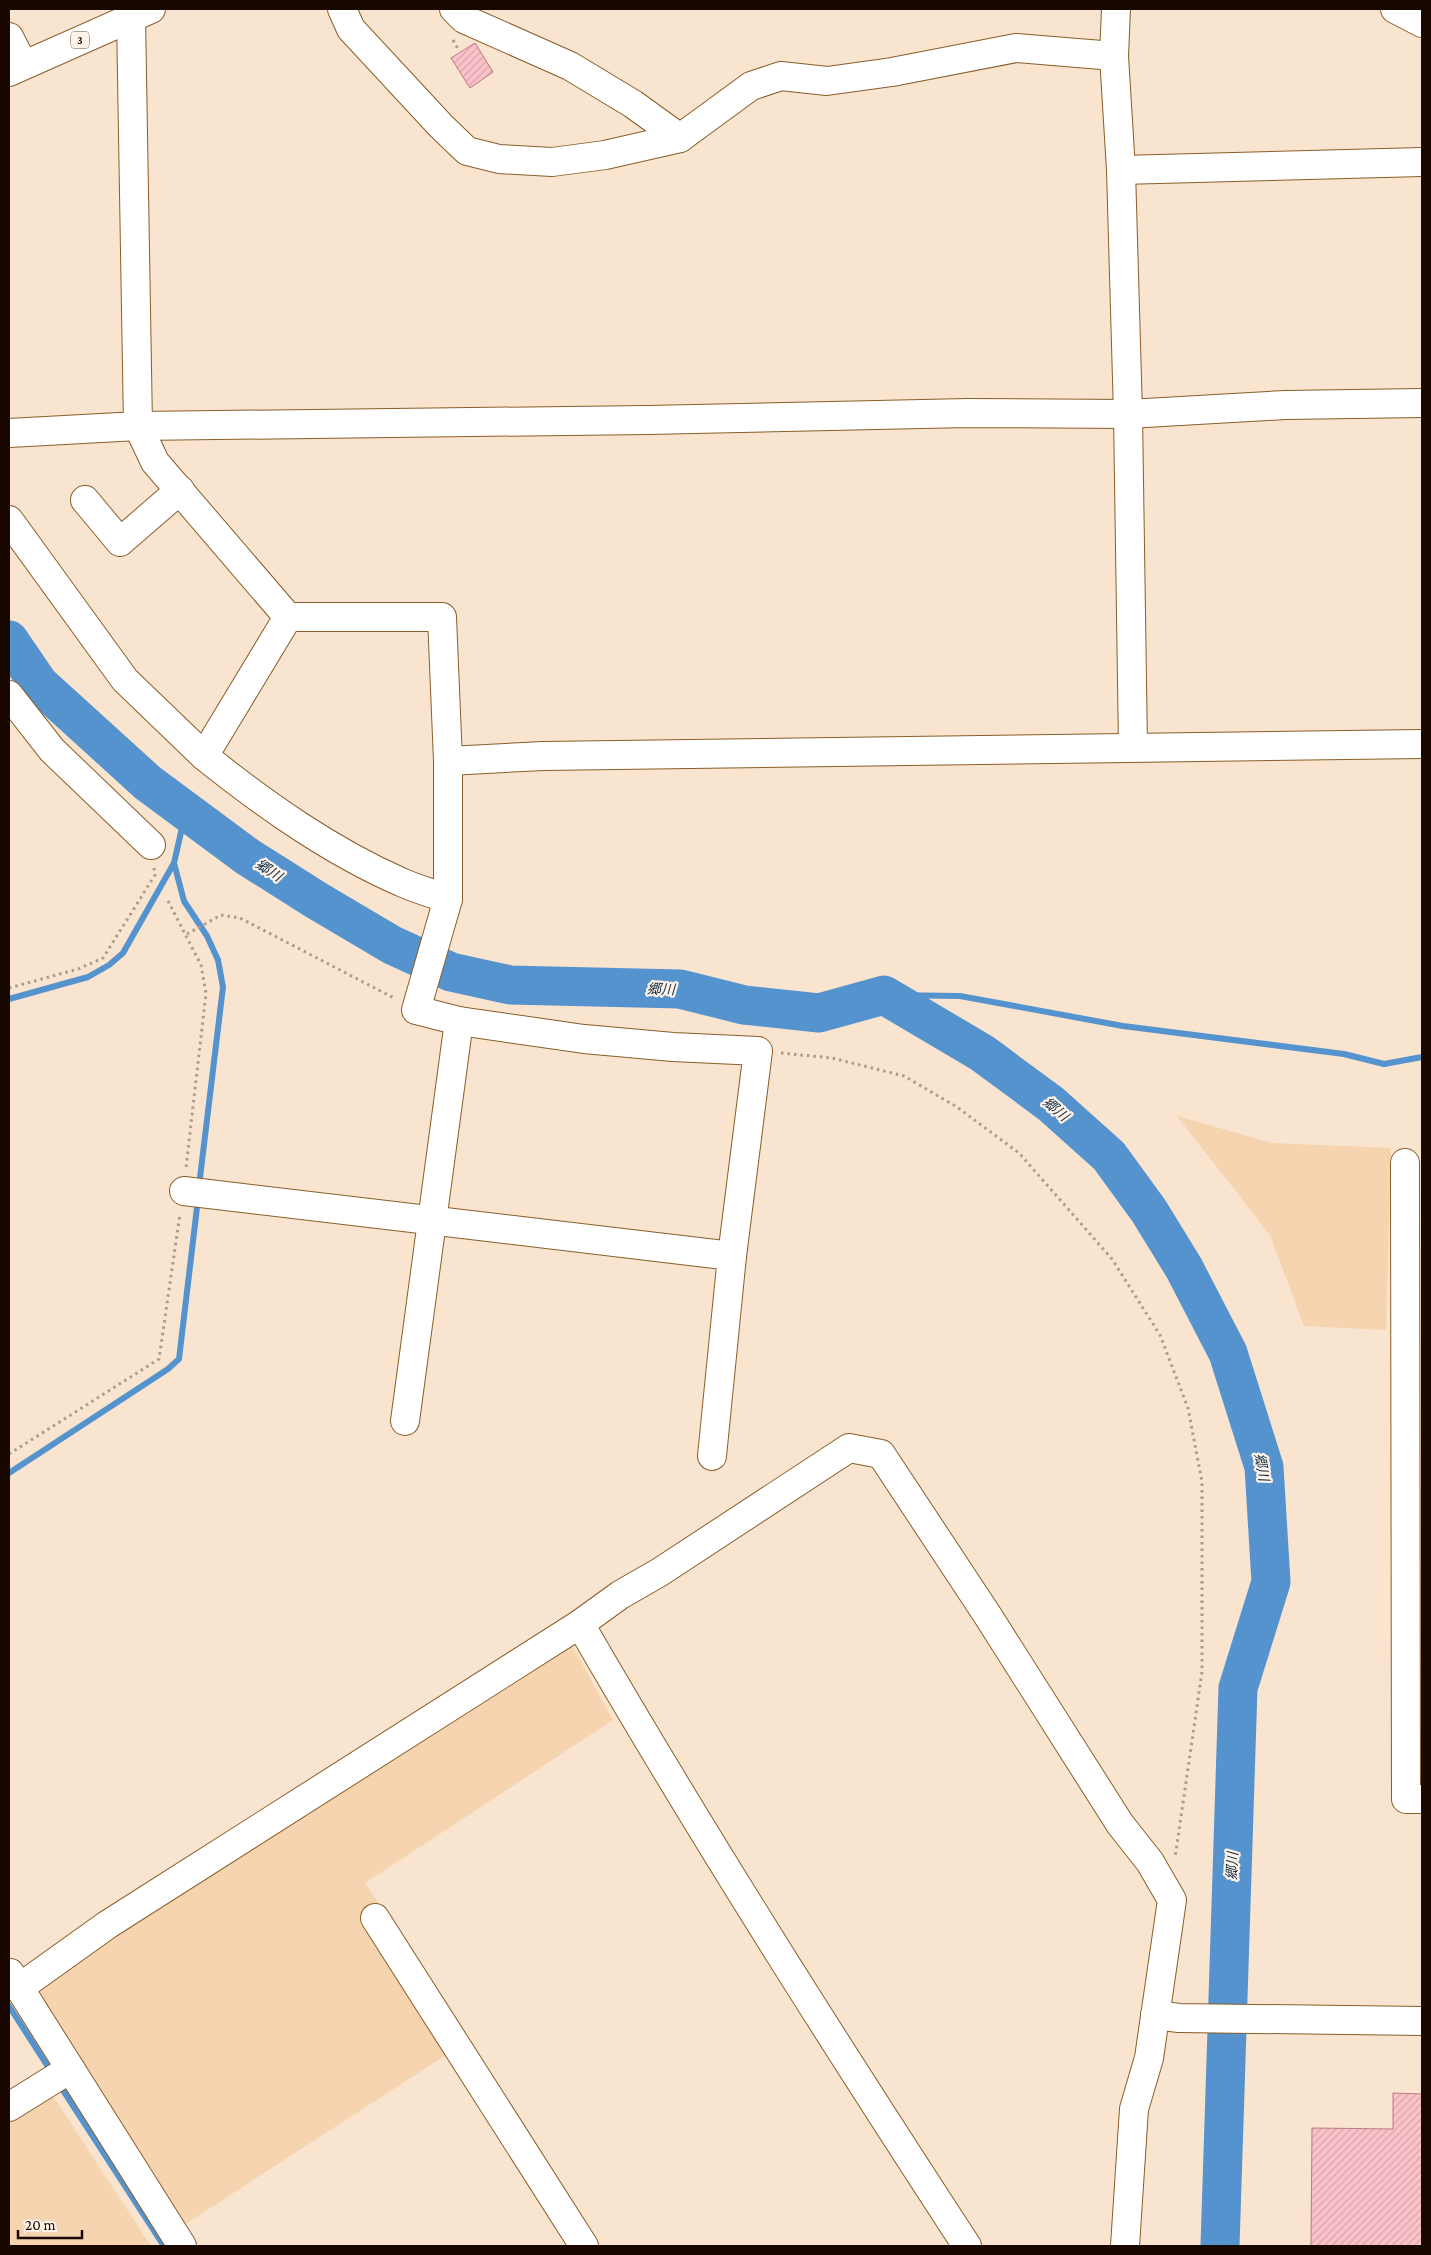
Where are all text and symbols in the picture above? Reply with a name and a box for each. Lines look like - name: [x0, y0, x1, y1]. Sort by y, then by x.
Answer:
- road number: 3: [71, 32, 89, 48]
- water label: 郷川: [253, 856, 287, 885]
- water label: 郷川: [647, 981, 677, 998]
- water label: 郷川: [1040, 1094, 1073, 1125]
- water label: 郷川: [1251, 1452, 1273, 1484]
- water label: 郷川: [1224, 1850, 1241, 1880]
- scale bar: [18, 2208, 81, 2240]
- text: 20 m: [25, 2217, 56, 2233]

